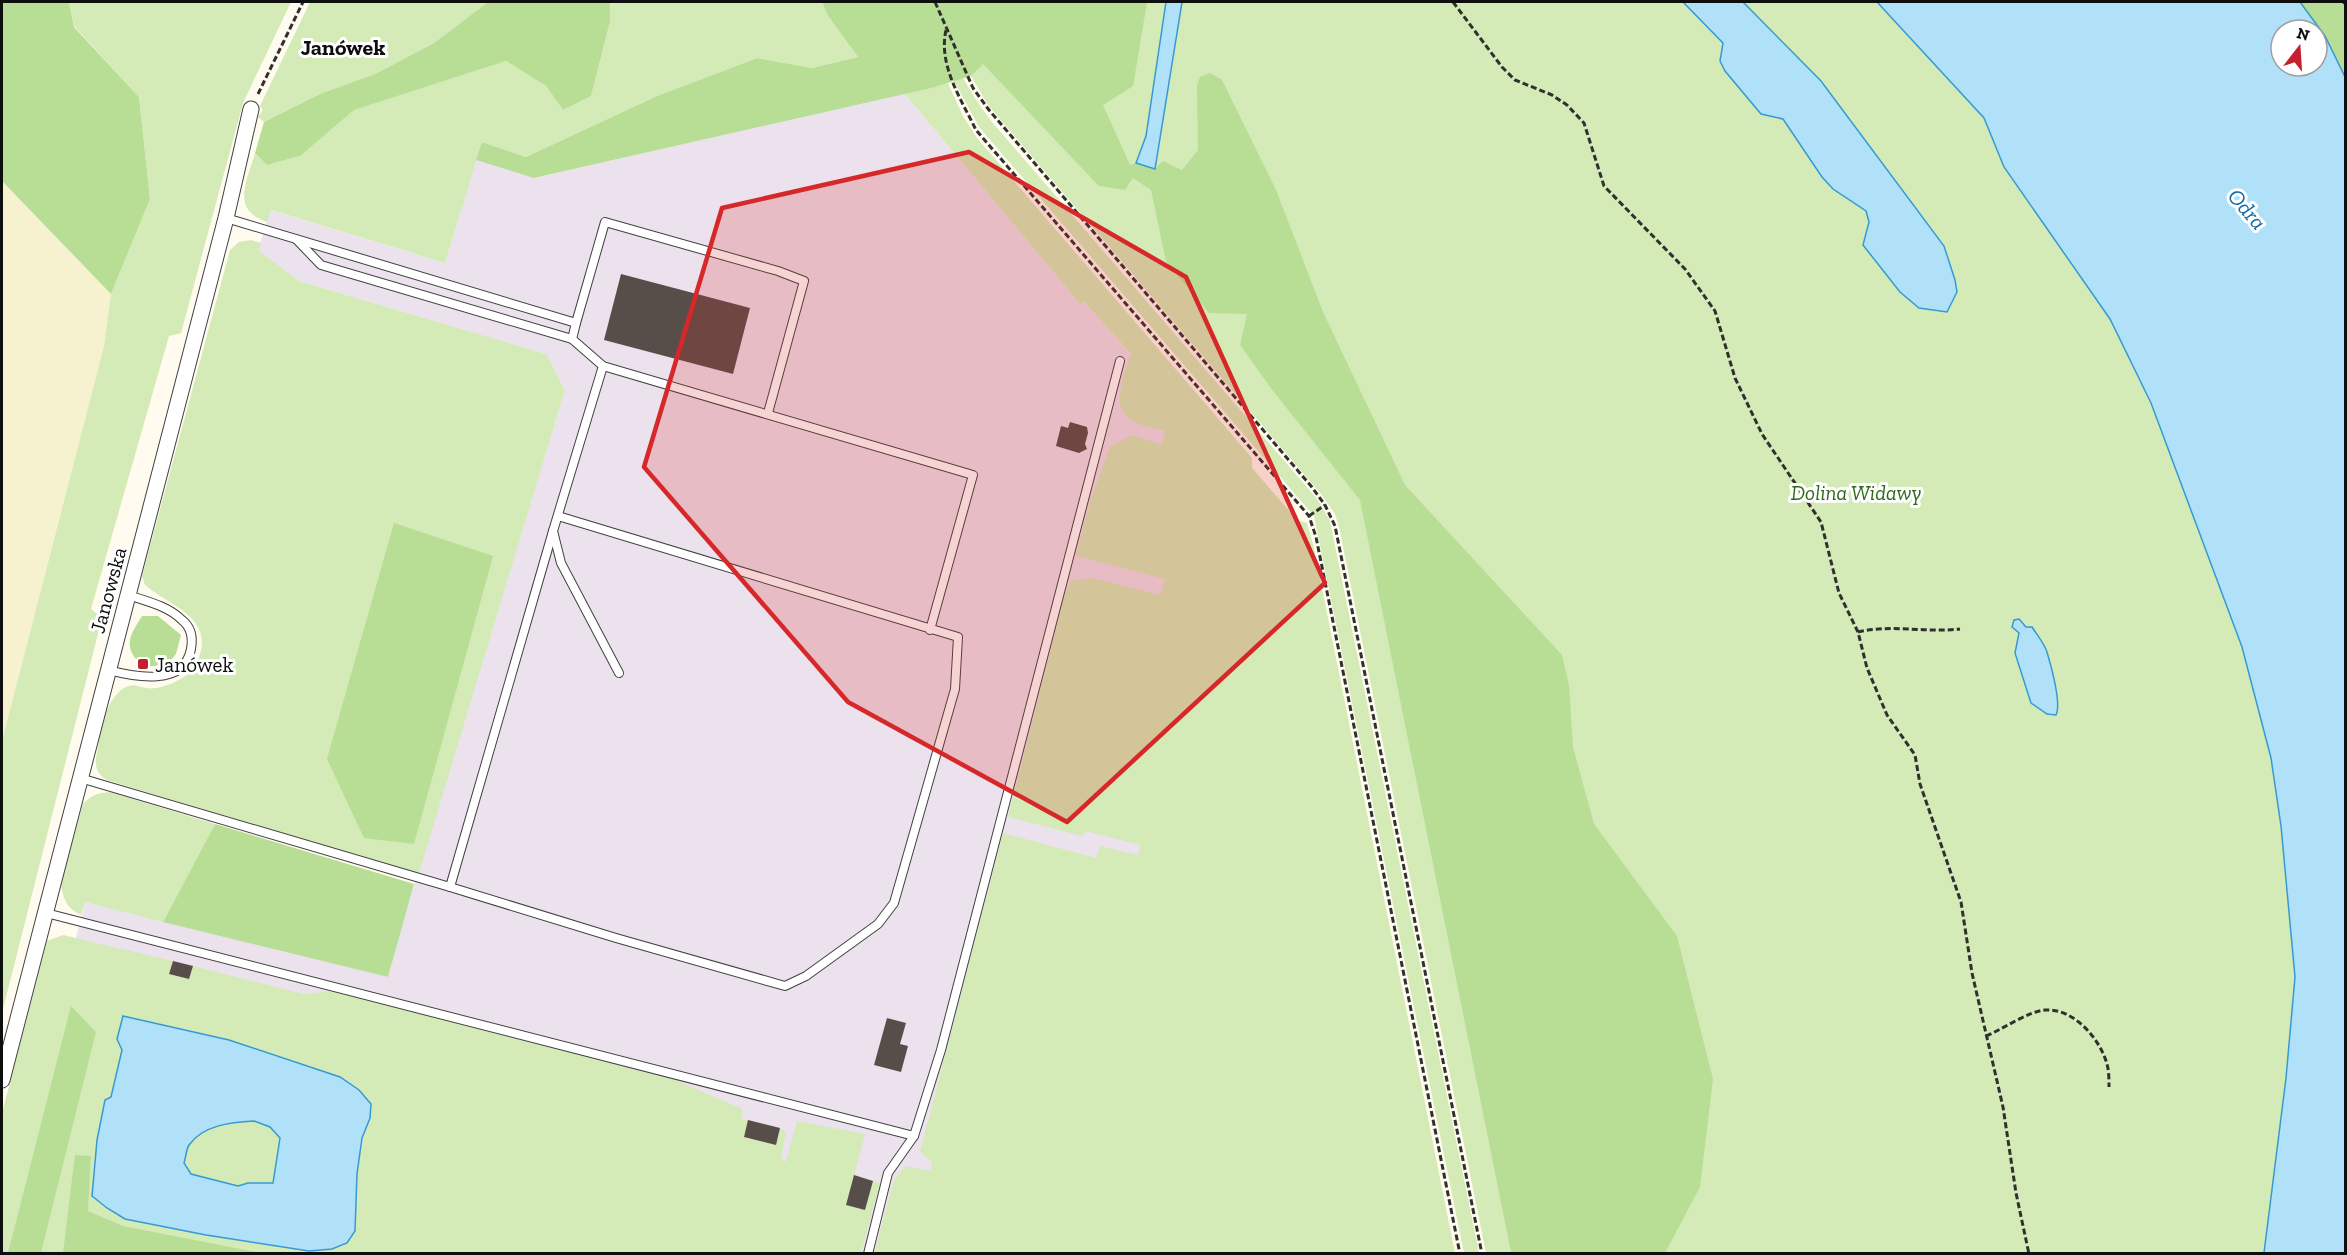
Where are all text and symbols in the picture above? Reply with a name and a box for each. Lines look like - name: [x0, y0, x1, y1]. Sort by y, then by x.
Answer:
- north arrow: [2269, 18, 2329, 78]
- text: N: [2295, 23, 2312, 45]
- district label: Janówek: [301, 34, 385, 61]
- water label: Odra: [2222, 183, 2272, 235]
- park label: Dolina Widawy: [1791, 480, 1921, 505]
- street label: Janowska: [85, 544, 131, 636]
- place label: Janówek: [155, 652, 233, 677]
- marker: Janówek: [136, 657, 150, 671]

